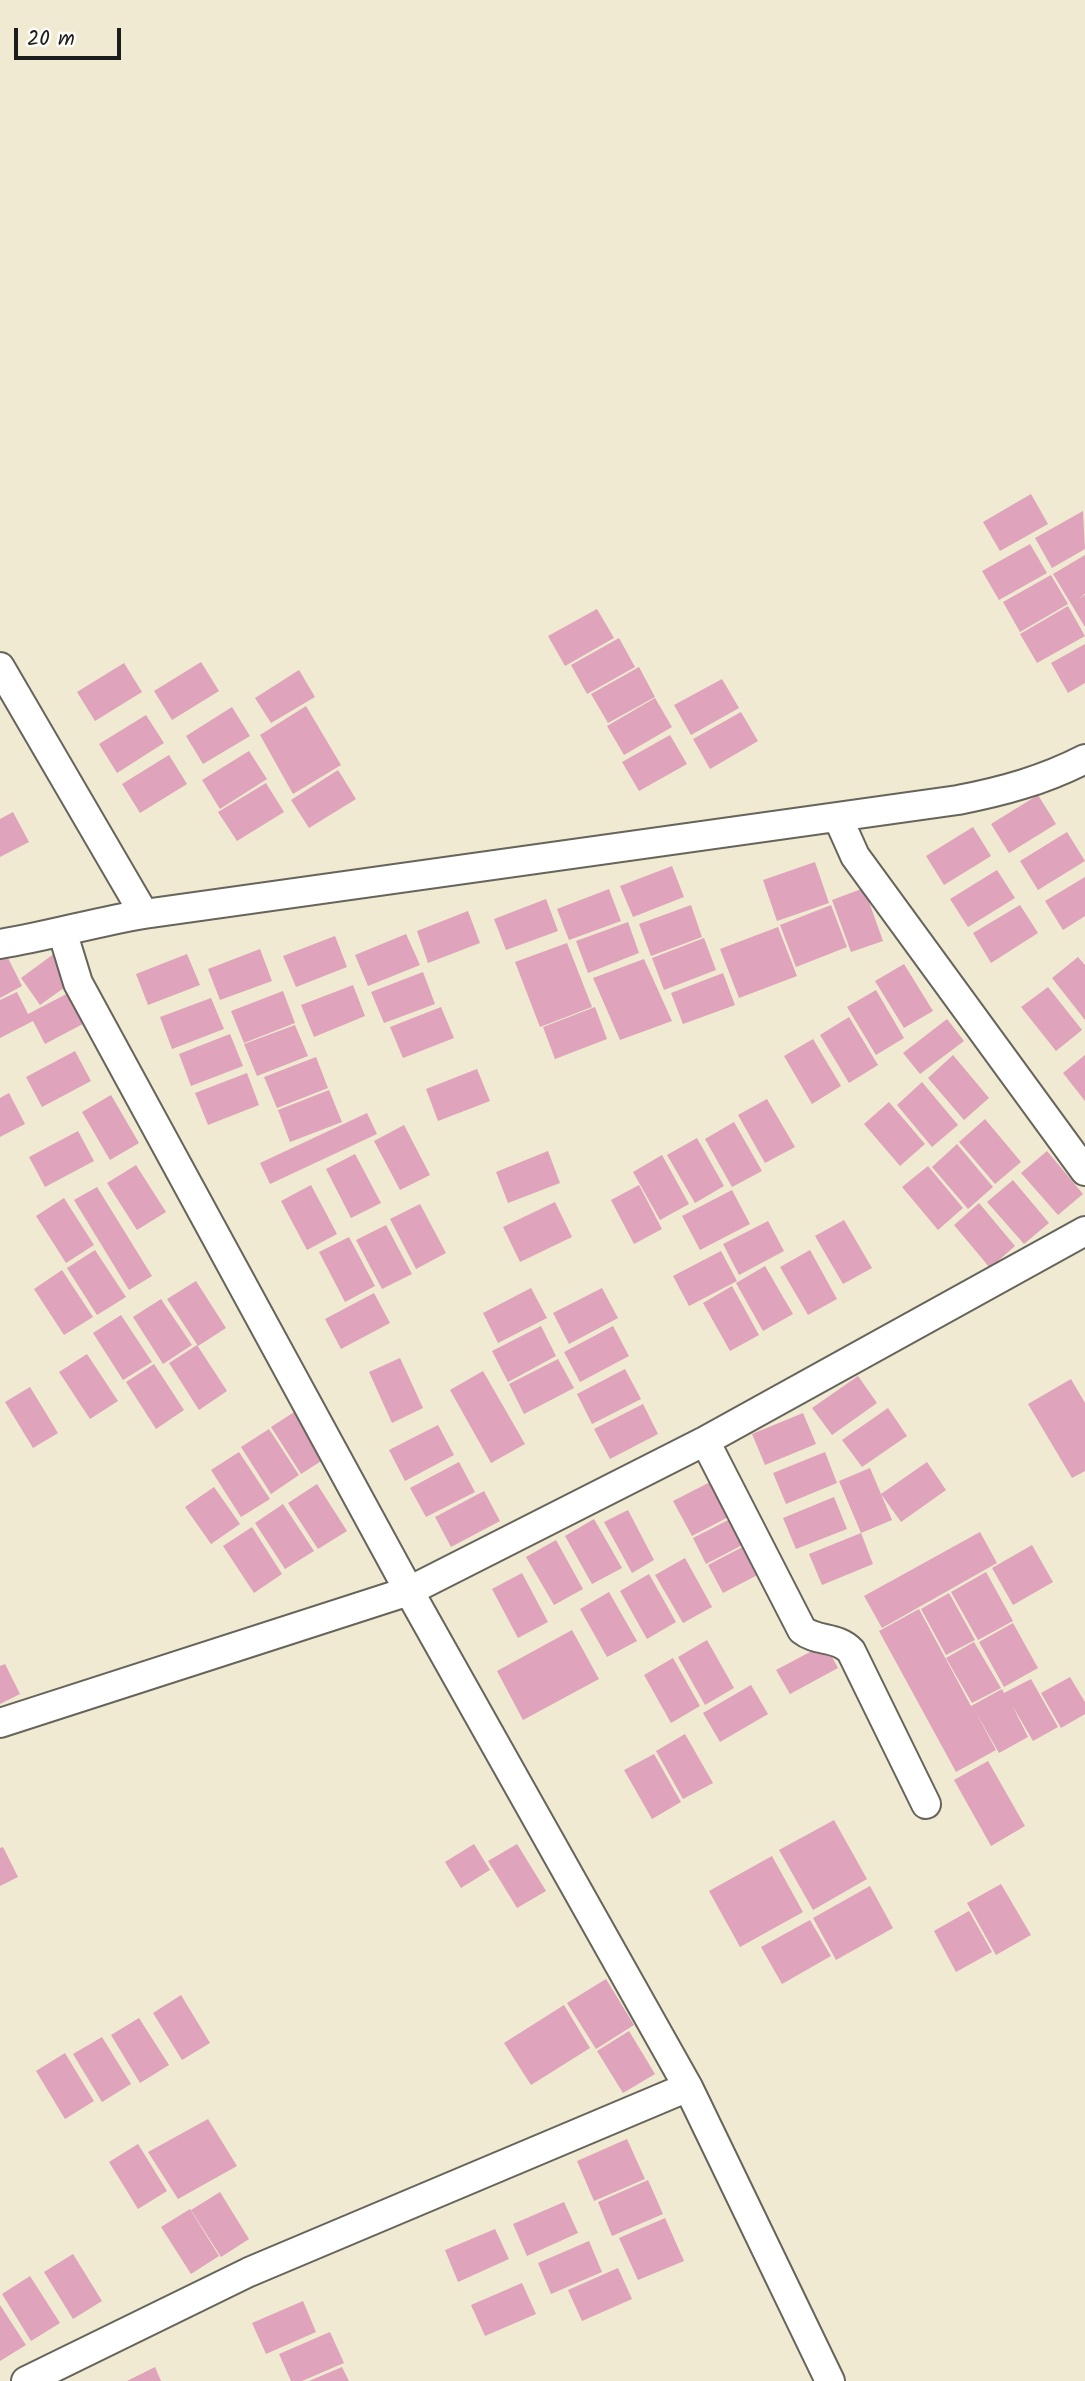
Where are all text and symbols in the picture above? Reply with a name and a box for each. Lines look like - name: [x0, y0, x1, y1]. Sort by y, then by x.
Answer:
- scale bar: [18, 14, 124, 58]
- text: 20 m: [27, 23, 75, 56]

